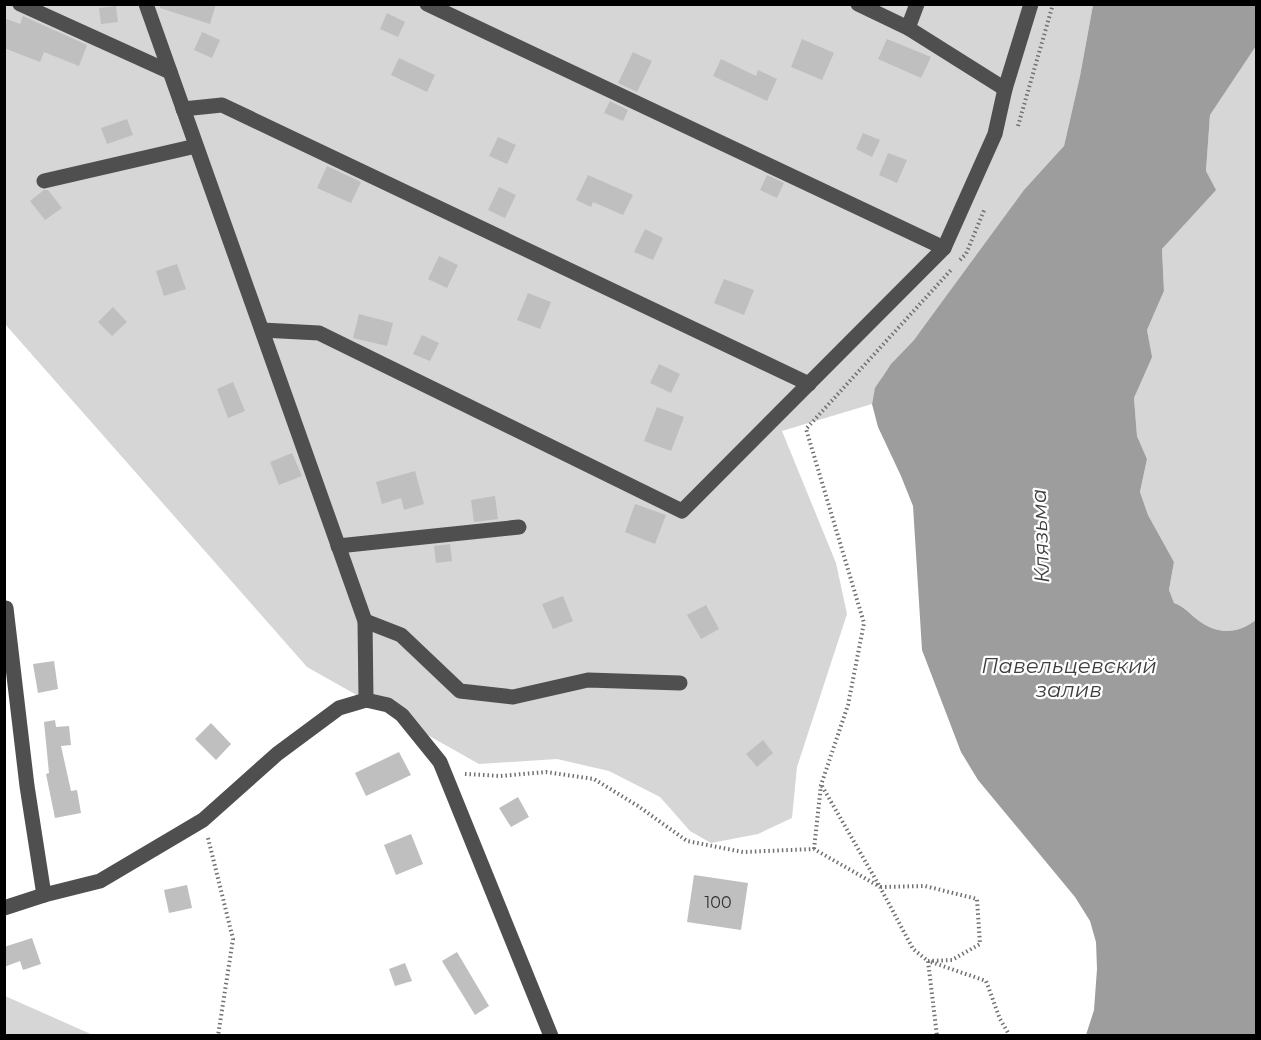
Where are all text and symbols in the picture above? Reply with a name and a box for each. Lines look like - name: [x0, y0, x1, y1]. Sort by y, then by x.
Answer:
- water label: Клязьма: [1026, 488, 1054, 584]
- water label: Павельцевский залив: [981, 653, 1157, 702]
- house number: 100: [705, 893, 731, 912]

